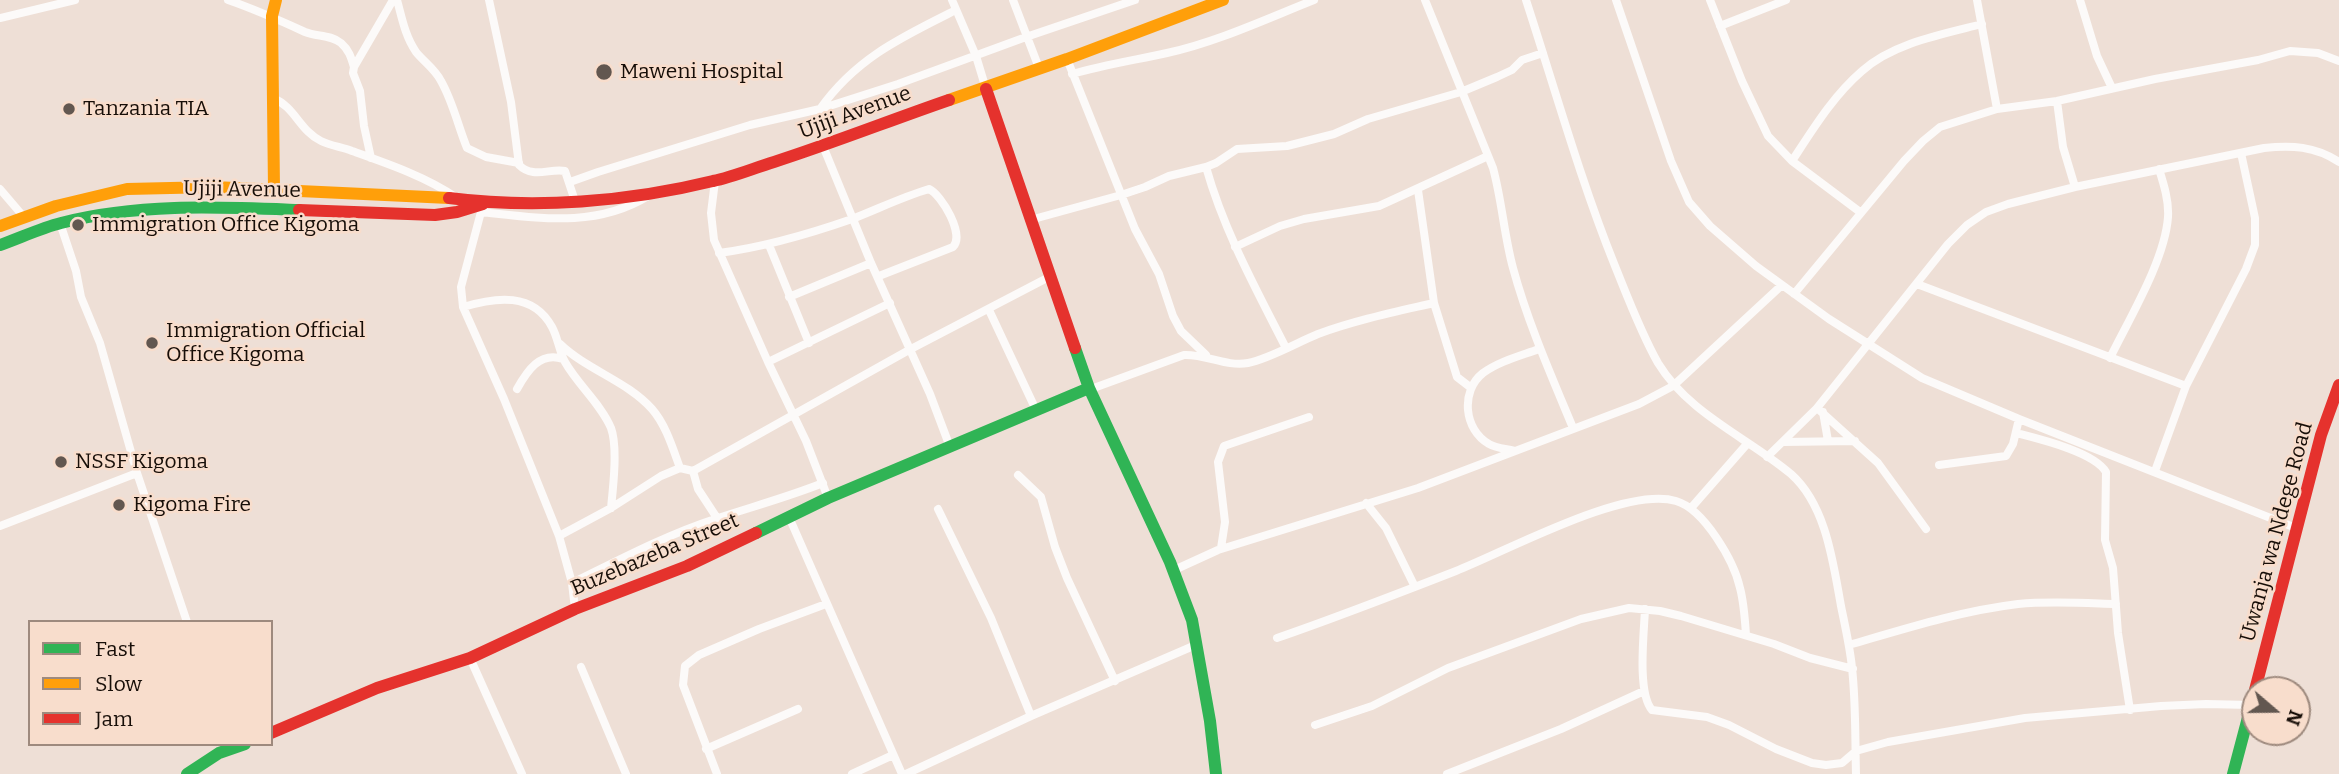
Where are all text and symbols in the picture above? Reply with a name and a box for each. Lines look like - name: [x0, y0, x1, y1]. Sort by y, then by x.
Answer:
- place label: Maweni Hospital: [620, 59, 783, 85]
- marker: Maweni Hospital: [594, 62, 614, 82]
- street label: Ujiji Avenue: [795, 81, 915, 145]
- place label: Tanzania TIA: [83, 96, 209, 122]
- marker: Tanzania TIA: [61, 101, 77, 117]
- street label: Ujiji Avenue: [183, 176, 301, 204]
- place label: Immigration Office Kigoma: [92, 212, 359, 238]
- marker: Immigration Office Kigoma: [70, 217, 86, 233]
- place label: Immigration Official Office Kigoma: [166, 318, 365, 368]
- marker: Immigration Official Office Kigoma: [144, 335, 160, 351]
- street label: Uwanja wa Ndege Road: [2236, 419, 2318, 645]
- place label: NSSF Kigoma: [75, 449, 208, 475]
- marker: NSSF Kigoma: [53, 454, 69, 470]
- place label: Kigoma Fire: [133, 492, 251, 518]
- marker: Kigoma Fire: [111, 497, 127, 513]
- street label: Buzebazeba Street: [567, 508, 743, 602]
- legend: [28, 620, 273, 746]
- text: Fast: [95, 636, 135, 662]
- text: Slow: [95, 671, 142, 697]
- north arrow: [2241, 676, 2311, 746]
- text: Jam: [95, 706, 133, 732]
- text: N: [2281, 707, 2308, 728]

